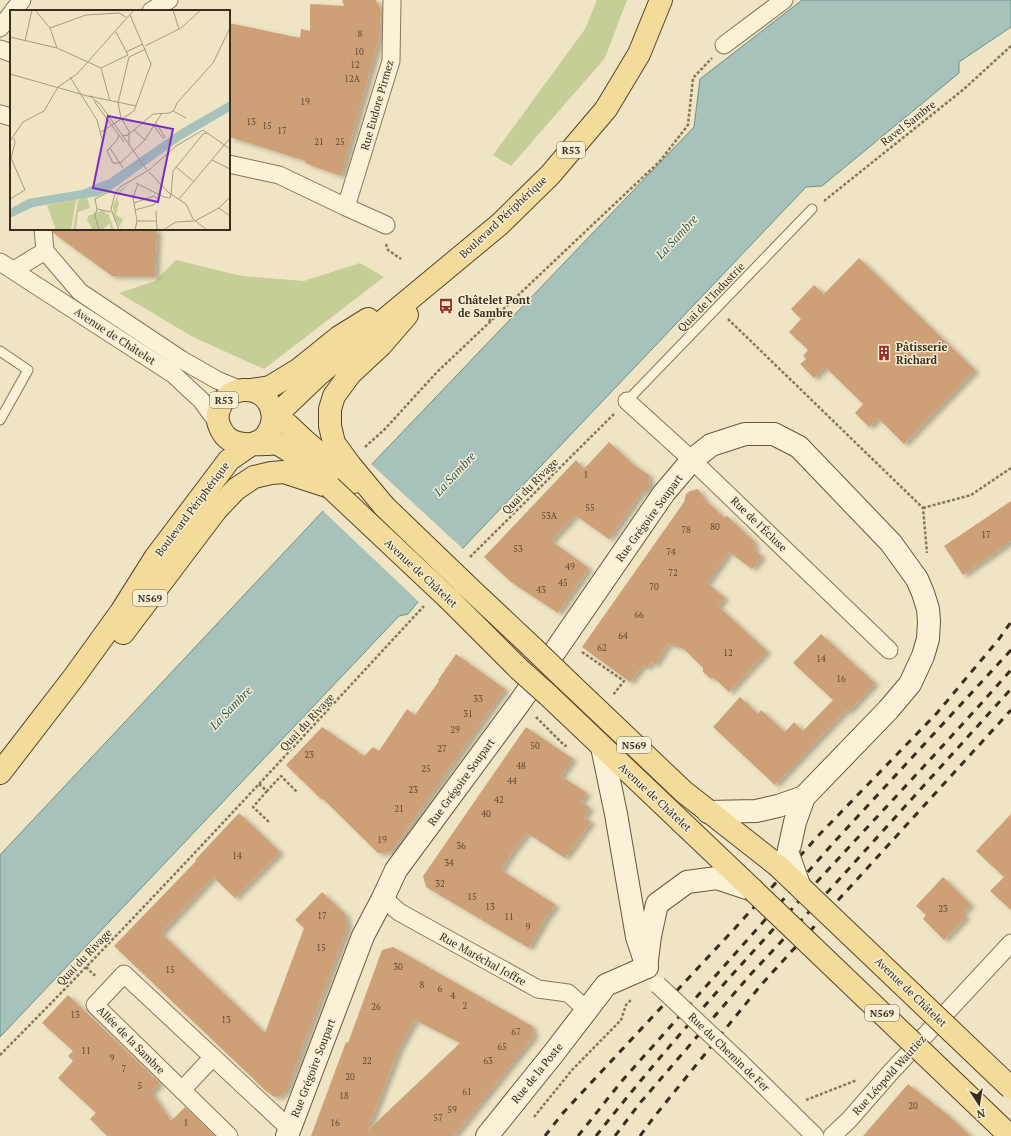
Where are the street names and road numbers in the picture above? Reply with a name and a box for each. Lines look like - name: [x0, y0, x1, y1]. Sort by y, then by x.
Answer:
- street label: Rue Eudore Pirmez: [357, 58, 397, 152]
- street label: Ravel Sambre: [878, 97, 939, 149]
- road number: R53: [557, 142, 585, 158]
- street label: Boulevard Périphérique: [456, 172, 550, 261]
- street label: Quai de l'Industrie: [674, 259, 748, 335]
- street label: Avenue de Châtelet: [72, 304, 158, 368]
- road number: R53: [210, 392, 238, 408]
- street label: Quai du Rivage: [499, 455, 561, 517]
- street label: Boulevard Périphérique: [152, 459, 232, 559]
- street label: Rue Grégoire Soupart: [613, 471, 685, 565]
- street label: Rue de l'Écluse: [728, 494, 790, 555]
- street label: Avenue de Châtelet: [382, 536, 460, 610]
- road number: N569: [133, 590, 167, 606]
- street label: Quai du Rivage: [277, 690, 338, 754]
- street label: Rue Grégoire Soupart: [425, 735, 497, 829]
- road number: N569: [617, 737, 651, 753]
- street label: Avenue de Châtelet: [616, 760, 694, 834]
- street label: Quai du Rivage: [53, 925, 115, 988]
- street label: Rue Maréchal Joffre: [437, 929, 529, 989]
- street label: Avenue de Châtelet: [872, 954, 950, 1030]
- street label: Allée de la Sambre: [94, 1003, 168, 1077]
- road number: N569: [865, 1005, 899, 1021]
- street label: Rue du Chemin de Fer: [685, 1010, 773, 1095]
- street label: Rue Grégoire Soupart: [288, 1017, 338, 1119]
- street label: Rue Léopold Wautiez: [849, 1032, 929, 1118]
- street label: Rue de la Poste: [508, 1039, 566, 1106]

